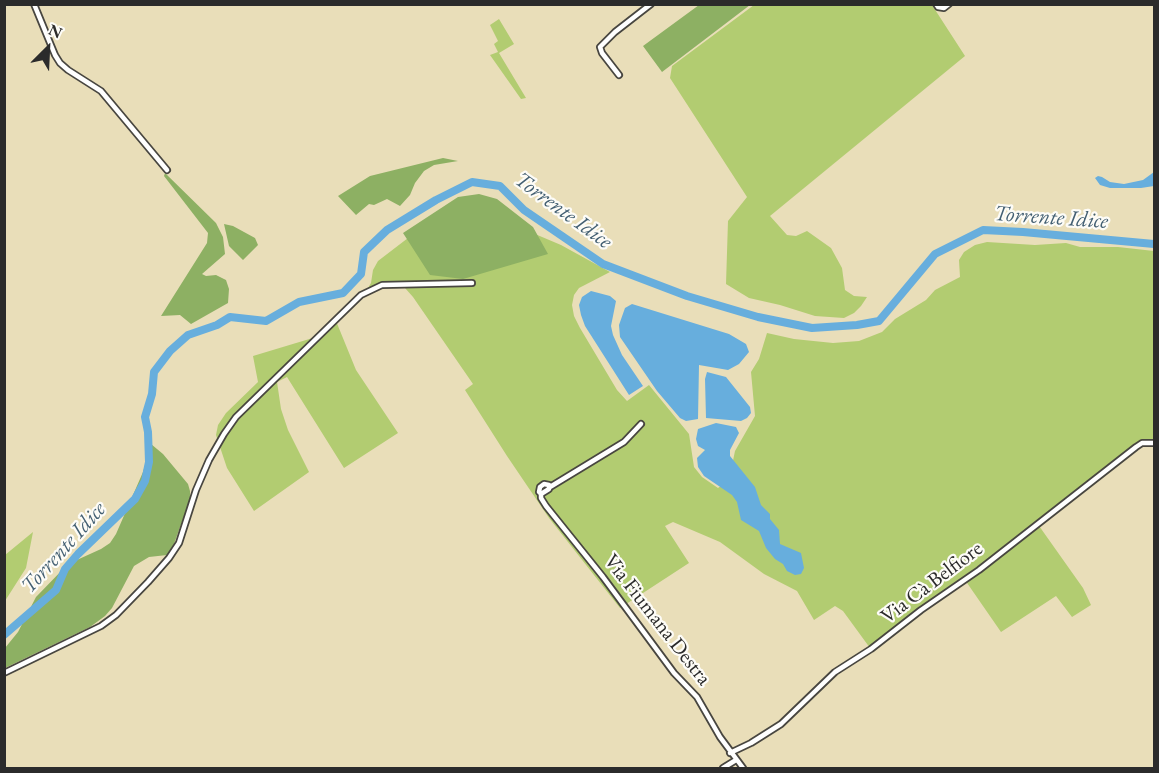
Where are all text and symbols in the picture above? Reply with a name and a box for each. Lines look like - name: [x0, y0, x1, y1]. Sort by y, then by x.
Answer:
- north arrow: [18, 18, 78, 78]
- text: N: [45, 19, 66, 43]
- water label: Torrente Idice: [509, 167, 617, 255]
- water label: Torrente Idice: [993, 201, 1109, 235]
- water label: Torrente Idice: [16, 497, 112, 599]
- street label: Via Cà Belfiore: [876, 537, 988, 629]
- street label: Via Fiumana Destra: [598, 549, 716, 691]

